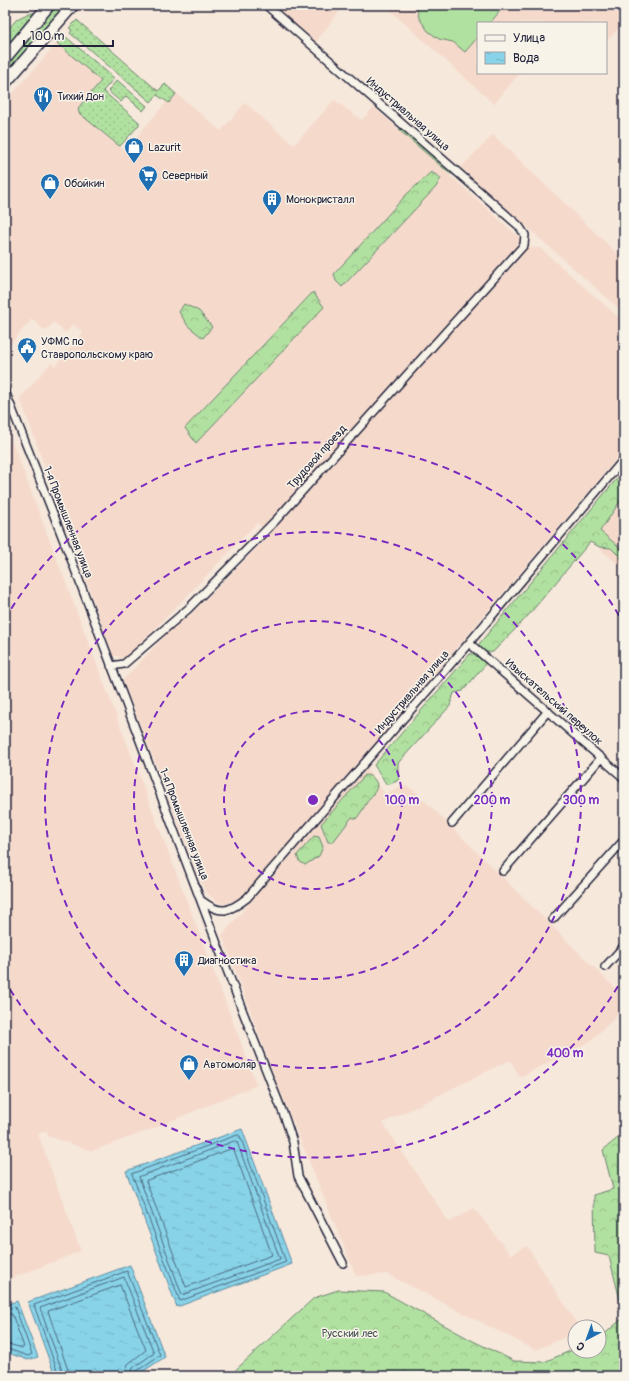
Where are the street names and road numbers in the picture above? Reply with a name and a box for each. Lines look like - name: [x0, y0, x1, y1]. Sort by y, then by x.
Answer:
- street label: Индустриальная улица: [364, 74, 452, 154]
- street label: Трудовой проезд: [285, 422, 349, 492]
- street label: 1-я Промышленная улица: [41, 464, 95, 580]
- street label: Индустриальная улица: [372, 648, 452, 736]
- street label: Изыскательский переулок: [503, 656, 606, 748]
- street label: 1-я Промышленная улица: [157, 766, 211, 882]

